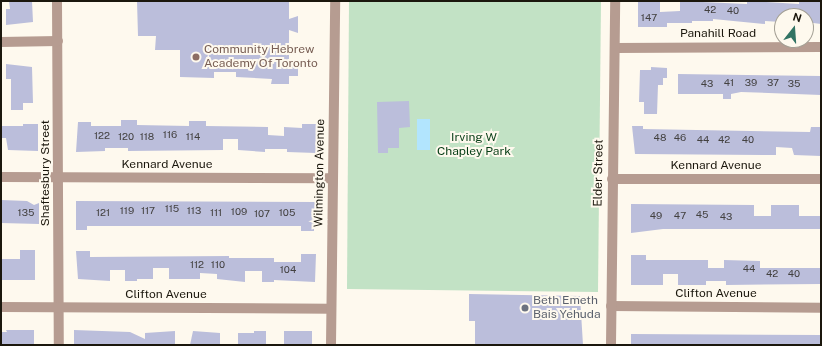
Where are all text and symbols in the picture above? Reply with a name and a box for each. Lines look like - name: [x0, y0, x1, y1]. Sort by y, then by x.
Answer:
- house number: 42: [704, 4, 716, 16]
- house number: 40: [727, 5, 739, 17]
- north arrow: [774, 8, 814, 48]
- text: N: [791, 10, 803, 24]
- house number: 147: [641, 12, 657, 24]
- street label: Panahill Road: [680, 27, 756, 41]
- place label: Community Hebrew Academy Of Toronto: [204, 43, 318, 71]
- marker: Community Hebrew Academy Of Toronto: [191, 52, 201, 62]
- house number: 41: [724, 77, 734, 89]
- house number: 39: [745, 77, 757, 89]
- house number: 37: [767, 77, 779, 89]
- house number: 43: [701, 78, 713, 90]
- house number: 35: [788, 78, 800, 90]
- street label: Wilmington Avenue: [312, 119, 328, 227]
- street label: Shaftesbury Street: [39, 120, 53, 226]
- house number: 116: [163, 129, 177, 141]
- house number: 122: [94, 130, 110, 142]
- house number: 120: [118, 131, 134, 143]
- house number: 118: [140, 131, 154, 143]
- house number: 114: [186, 131, 200, 143]
- park label: Irving W Chapley Park: [437, 131, 511, 159]
- house number: 48: [654, 132, 666, 144]
- house number: 46: [674, 132, 686, 144]
- house number: 44: [697, 134, 709, 146]
- house number: 42: [718, 134, 730, 146]
- house number: 40: [742, 134, 754, 146]
- street label: Elder Street: [591, 139, 607, 207]
- street label: Kennard Avenue: [122, 158, 212, 172]
- street label: Kennard Avenue: [671, 159, 761, 173]
- house number: 115: [165, 203, 179, 215]
- house number: 119: [120, 205, 134, 217]
- house number: 117: [141, 205, 155, 217]
- house number: 113: [187, 205, 201, 217]
- house number: 109: [231, 206, 247, 218]
- house number: 135: [18, 207, 34, 219]
- house number: 121: [96, 207, 110, 219]
- house number: 111: [210, 207, 222, 219]
- house number: 105: [279, 207, 295, 219]
- house number: 107: [254, 208, 270, 220]
- house number: 45: [696, 209, 708, 221]
- house number: 49: [650, 210, 662, 222]
- house number: 47: [674, 210, 686, 222]
- house number: 43: [720, 211, 732, 223]
- house number: 112: [190, 259, 204, 271]
- house number: 110: [211, 259, 225, 271]
- house number: 44: [743, 263, 755, 275]
- house number: 104: [280, 264, 296, 276]
- house number: 42: [766, 268, 778, 280]
- house number: 40: [788, 268, 800, 280]
- street label: Clifton Avenue: [675, 287, 757, 301]
- street label: Clifton Avenue: [125, 288, 207, 302]
- place label: Beth Emeth Bais Yehuda: [533, 294, 601, 322]
- marker: Beth Emeth Bais Yehuda: [520, 303, 530, 313]

